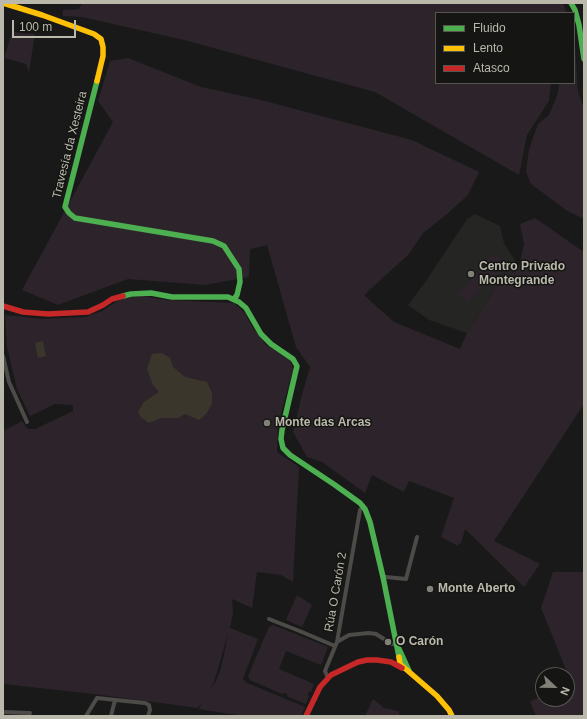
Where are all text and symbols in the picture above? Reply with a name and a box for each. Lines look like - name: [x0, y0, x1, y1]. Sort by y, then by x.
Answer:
- scale bar: [14, 12, 78, 38]
- legend: [435, 12, 575, 84]
- text: 100 m: [19, 20, 52, 34]
- text: Fluido: [473, 21, 506, 35]
- text: Lento: [473, 41, 503, 55]
- text: Atasco: [473, 61, 510, 75]
- street label: Travesía da Xesteira: [50, 90, 90, 200]
- place label: Centro Privado Montegrande: [479, 260, 565, 288]
- marker: Centro Privado Montegrande: [466, 269, 476, 279]
- place label: Monte das Arcas: [275, 416, 371, 430]
- marker: Monte das Arcas: [262, 418, 272, 428]
- street label: Rúa O Carón 2: [322, 551, 350, 633]
- place label: Monte Aberto: [438, 582, 515, 596]
- marker: Monte Aberto: [425, 584, 435, 594]
- place label: O Carón: [396, 635, 443, 649]
- marker: O Carón: [383, 637, 393, 647]
- north arrow: [535, 667, 575, 707]
- text: N: [558, 685, 572, 697]

